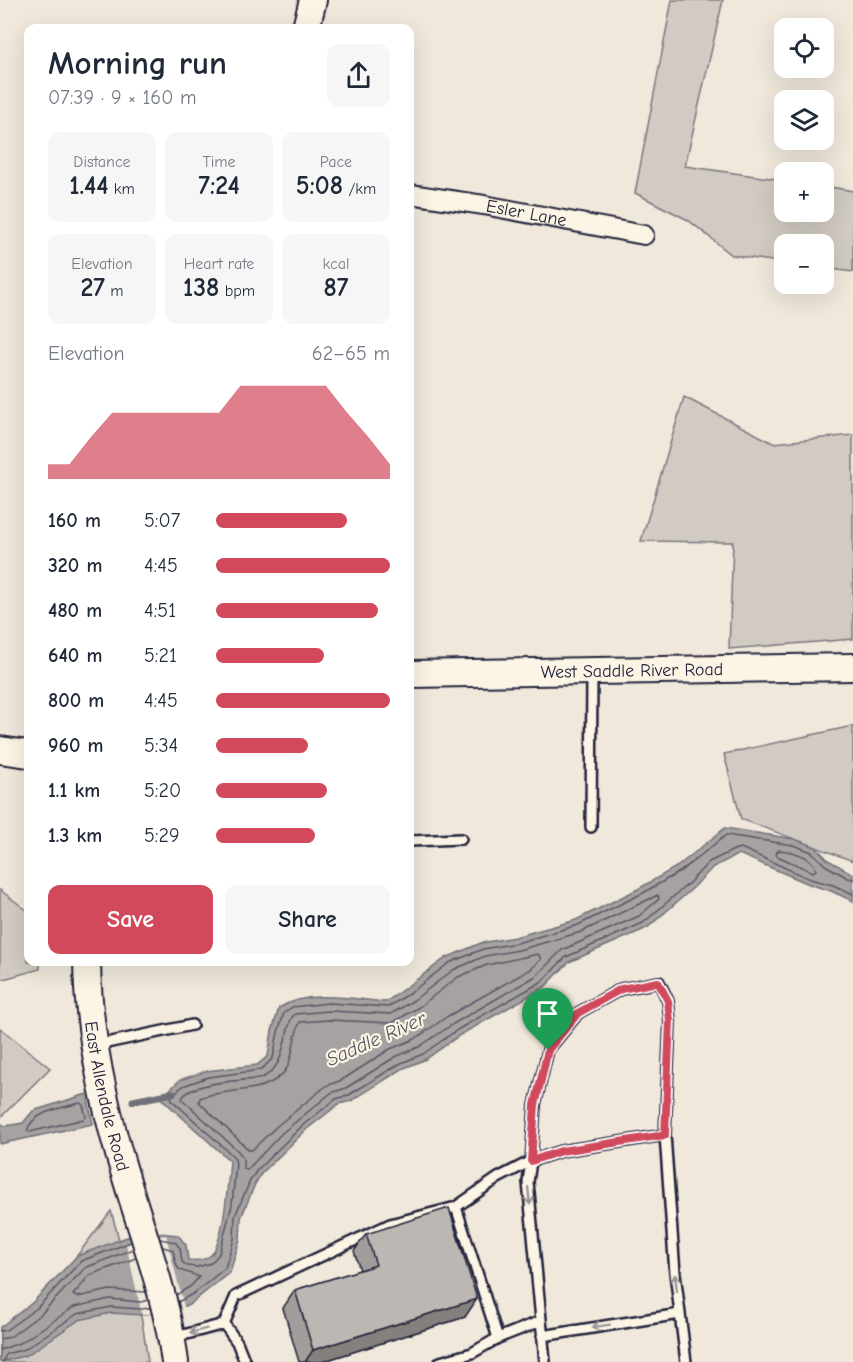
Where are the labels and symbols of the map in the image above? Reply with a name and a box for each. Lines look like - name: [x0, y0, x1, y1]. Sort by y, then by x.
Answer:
- street label: Esler Lane: [484, 195, 568, 231]
- street label: West Saddle River Road: [541, 659, 723, 682]
- pin: [522, 988, 573, 1050]
- water label: Saddle River: [323, 1006, 430, 1071]
- street label: East Allendale Road: [81, 1020, 134, 1174]
- one-way arrow: [524, 1186, 535, 1206]
- one-way arrow: [670, 1274, 681, 1294]
- one-way arrow: [592, 1321, 612, 1332]
- one-way arrow: [189, 1326, 208, 1337]

